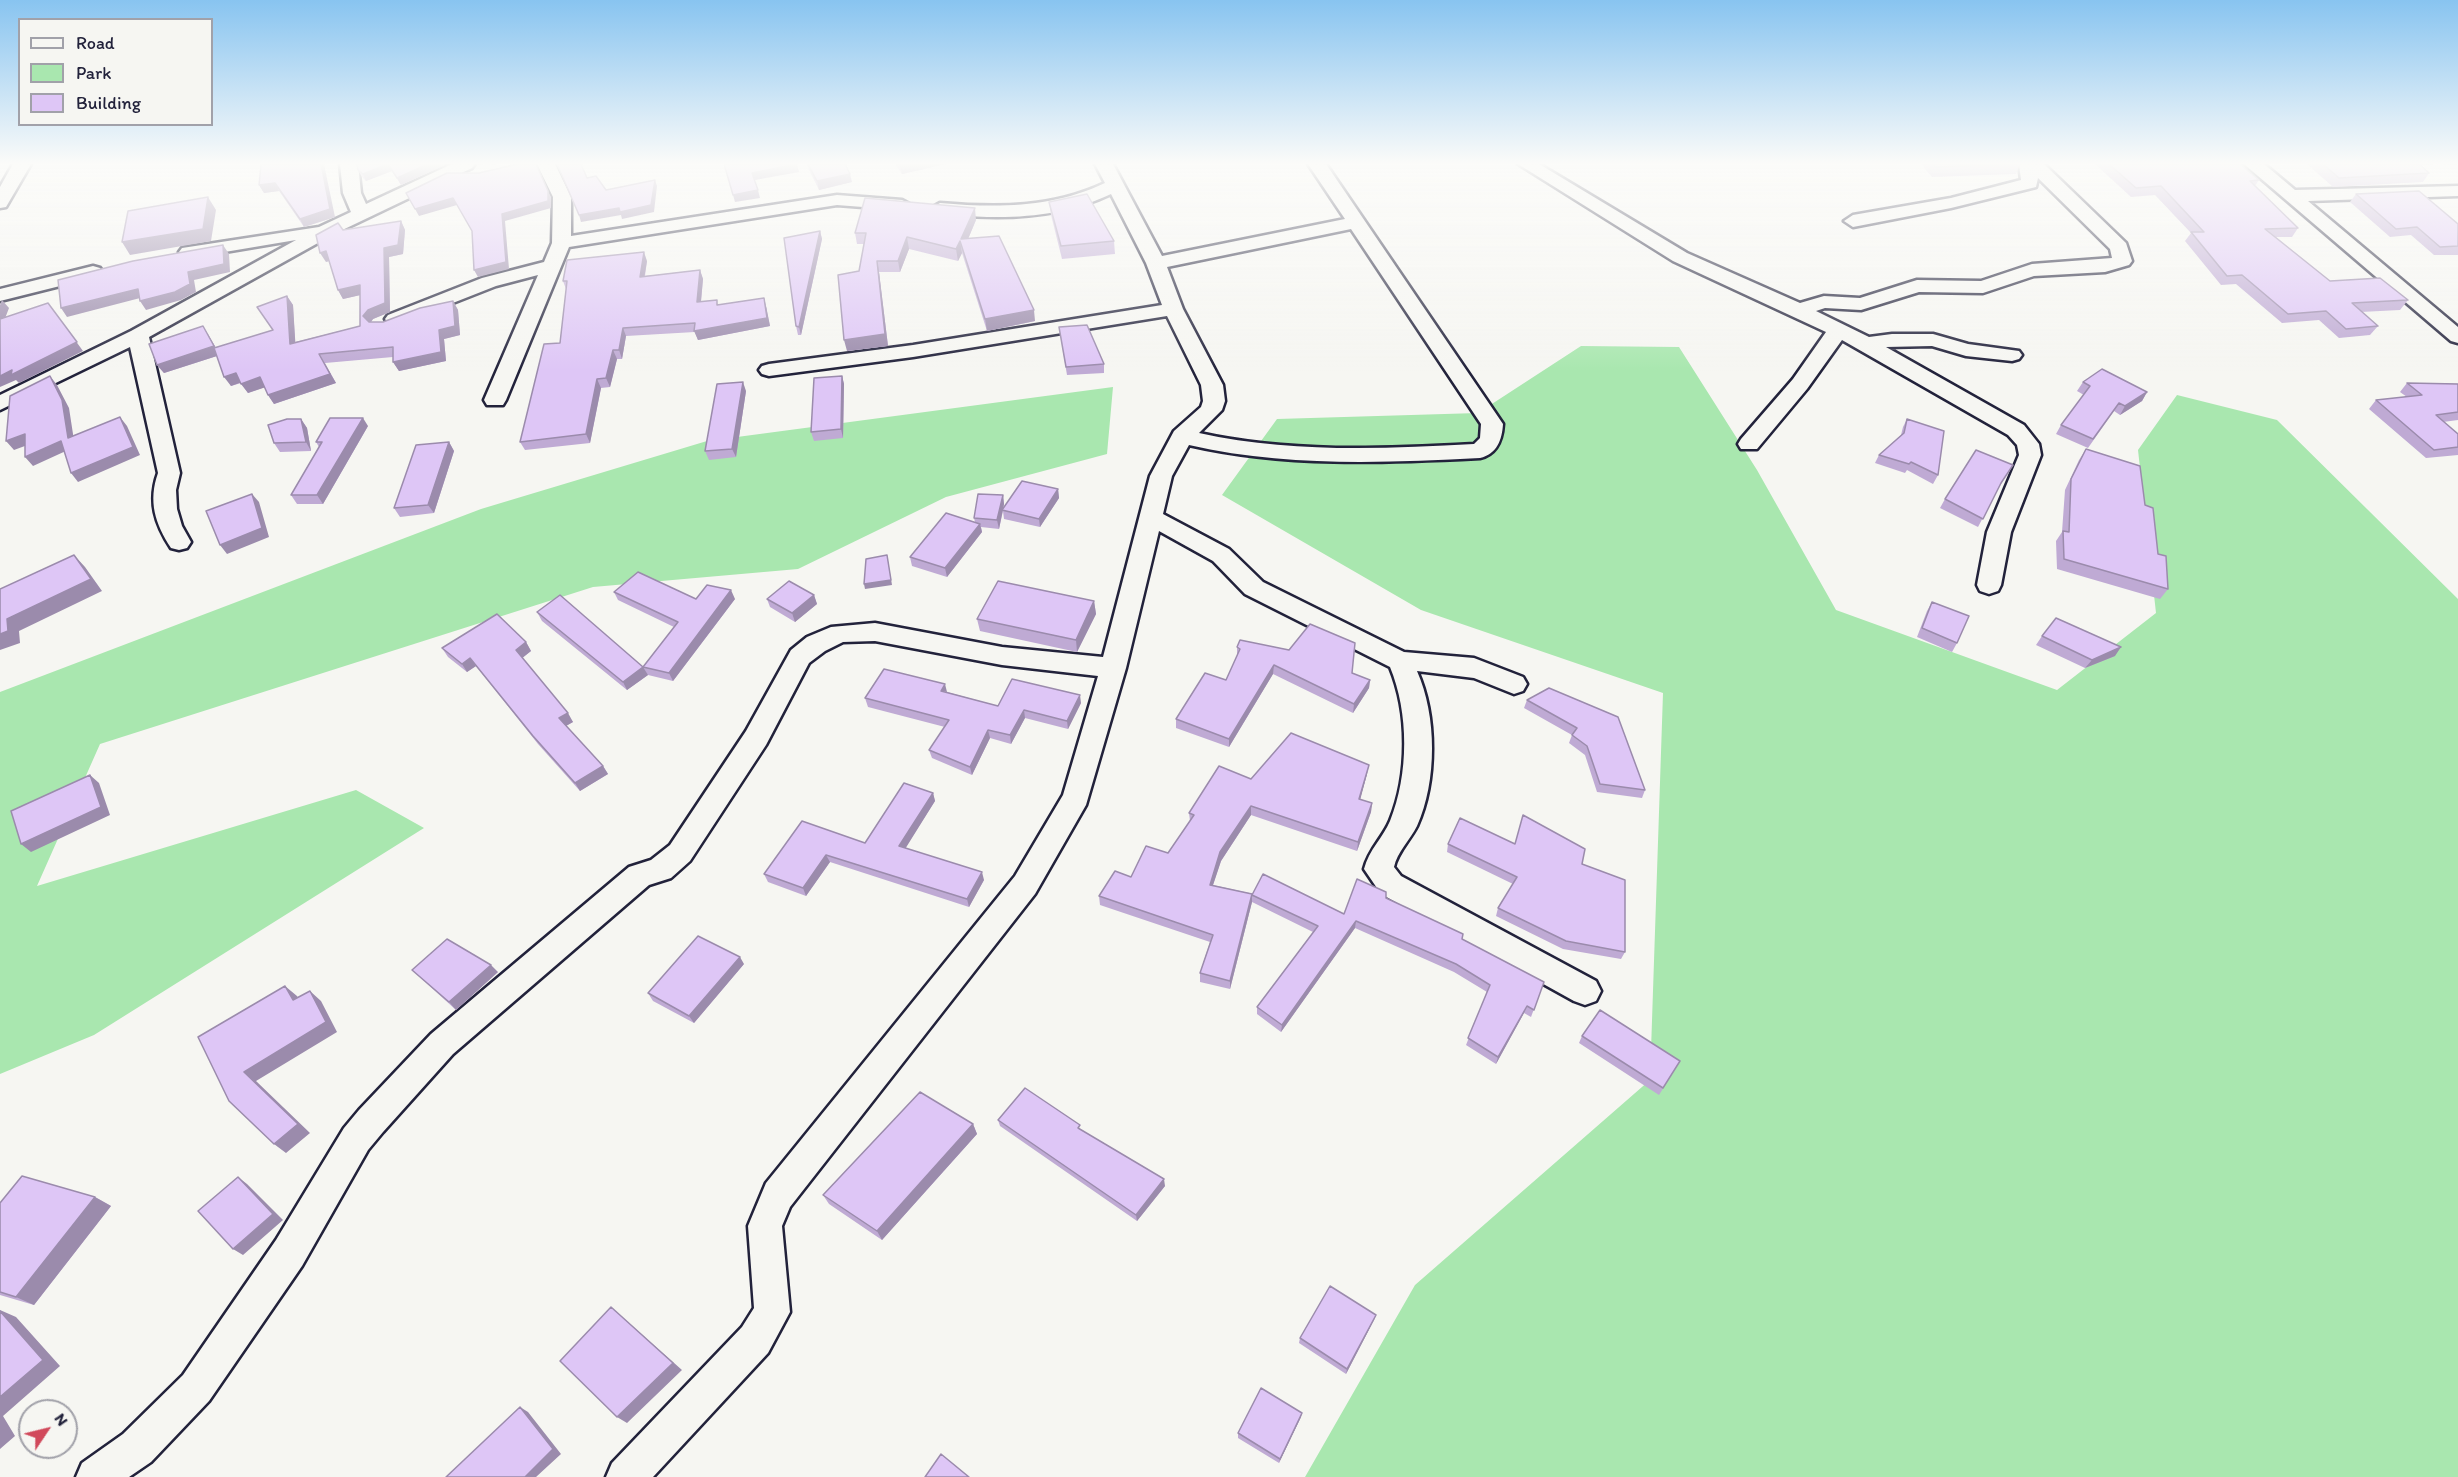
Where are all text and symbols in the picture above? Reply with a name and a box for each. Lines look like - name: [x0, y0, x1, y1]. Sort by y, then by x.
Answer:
- legend: [18, 18, 213, 126]
- text: Road: [76, 32, 115, 54]
- text: Park: [76, 62, 111, 84]
- text: Building: [76, 92, 141, 114]
- north arrow: [18, 1399, 78, 1459]
- text: N: [51, 1410, 72, 1429]

